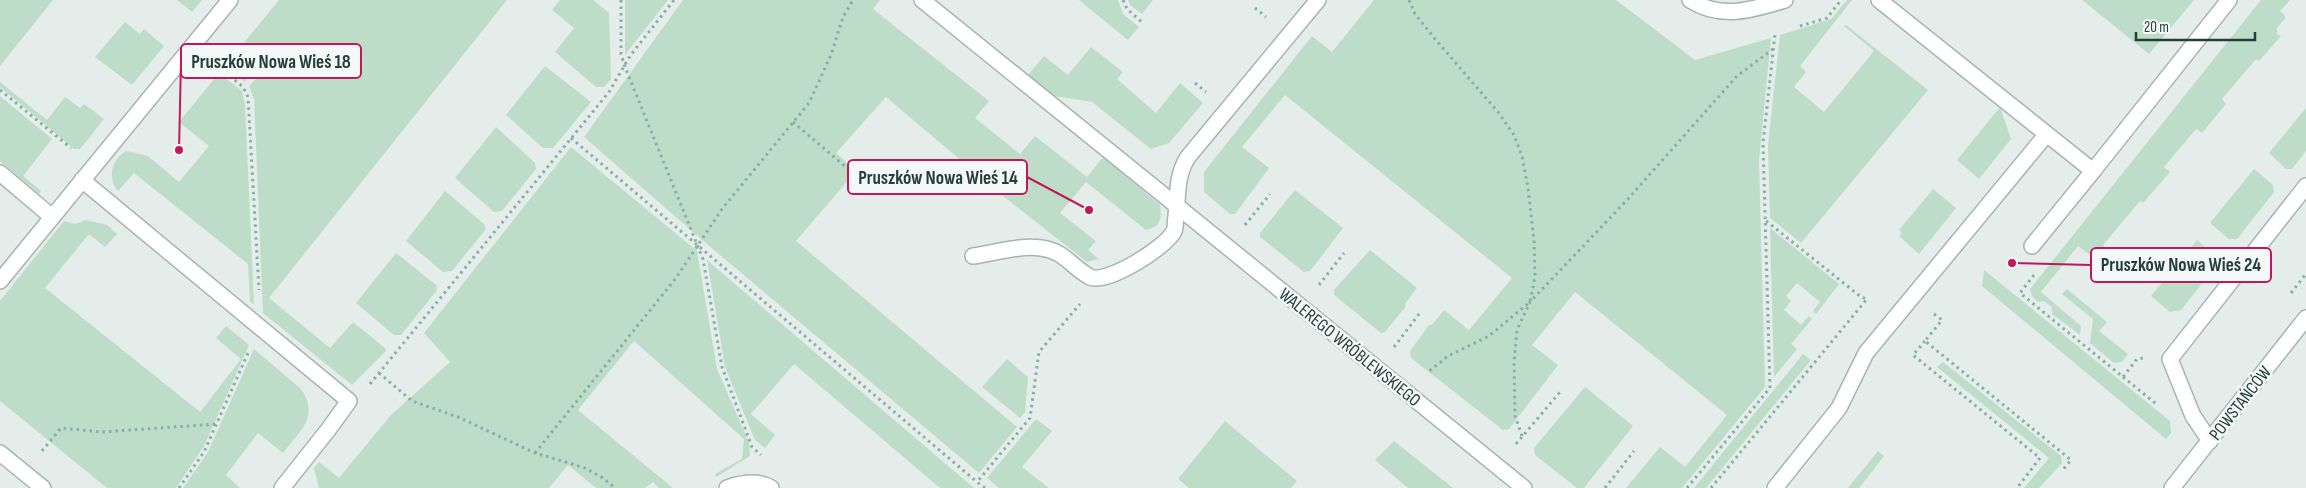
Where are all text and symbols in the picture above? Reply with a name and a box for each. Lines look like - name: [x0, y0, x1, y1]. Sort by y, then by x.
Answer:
- scale bar: [2136, 10, 2255, 42]
- text: 20 m: [2144, 18, 2169, 37]
- callout: Pruszków Nowa Wieś 18: [181, 44, 361, 78]
- text: Pruszków Nowa Wieś 18: [191, 51, 351, 74]
- callout: Pruszków Nowa Wieś 14: [848, 160, 1027, 194]
- text: Pruszków Nowa Wieś 14: [858, 167, 1018, 190]
- callout: Pruszków Nowa Wieś 24: [2091, 248, 2271, 282]
- text: Pruszków Nowa Wieś 24: [2101, 254, 2261, 277]
- street label: WALEREGO WRÓBLEWSKIEGO: [1275, 284, 1425, 411]
- street label: POWSTAŃCÓW: [2205, 362, 2276, 445]

